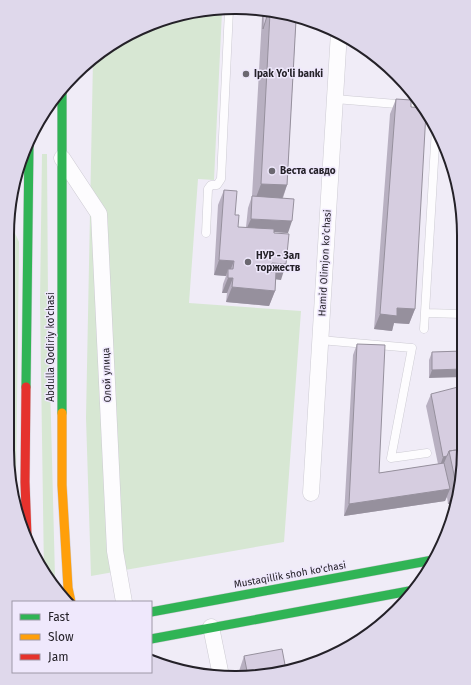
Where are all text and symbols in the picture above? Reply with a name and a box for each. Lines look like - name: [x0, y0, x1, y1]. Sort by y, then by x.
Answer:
- place label: Ipak Yo'li banki: [254, 68, 323, 80]
- marker: Ipak Yo'li banki: [241, 69, 251, 79]
- place label: Веста савдо: [280, 165, 336, 177]
- marker: Веста савдо: [267, 166, 277, 176]
- street label: Hamid Olimjon ko’chasi: [316, 209, 334, 317]
- place label: НУР - Зал торжеств: [256, 250, 301, 274]
- marker: НУР - Зал торжеств: [243, 257, 253, 267]
- street label: Abdulla Qodiriy ko'chasi: [45, 292, 57, 402]
- street label: Олой улица: [100, 347, 114, 403]
- street label: Mustaqillik shoh ko'chasi: [233, 559, 347, 591]
- legend: [12, 601, 152, 673]
- text: Fast: [48, 610, 70, 624]
- text: Slow: [48, 630, 74, 644]
- text: Jam: [48, 650, 68, 664]

